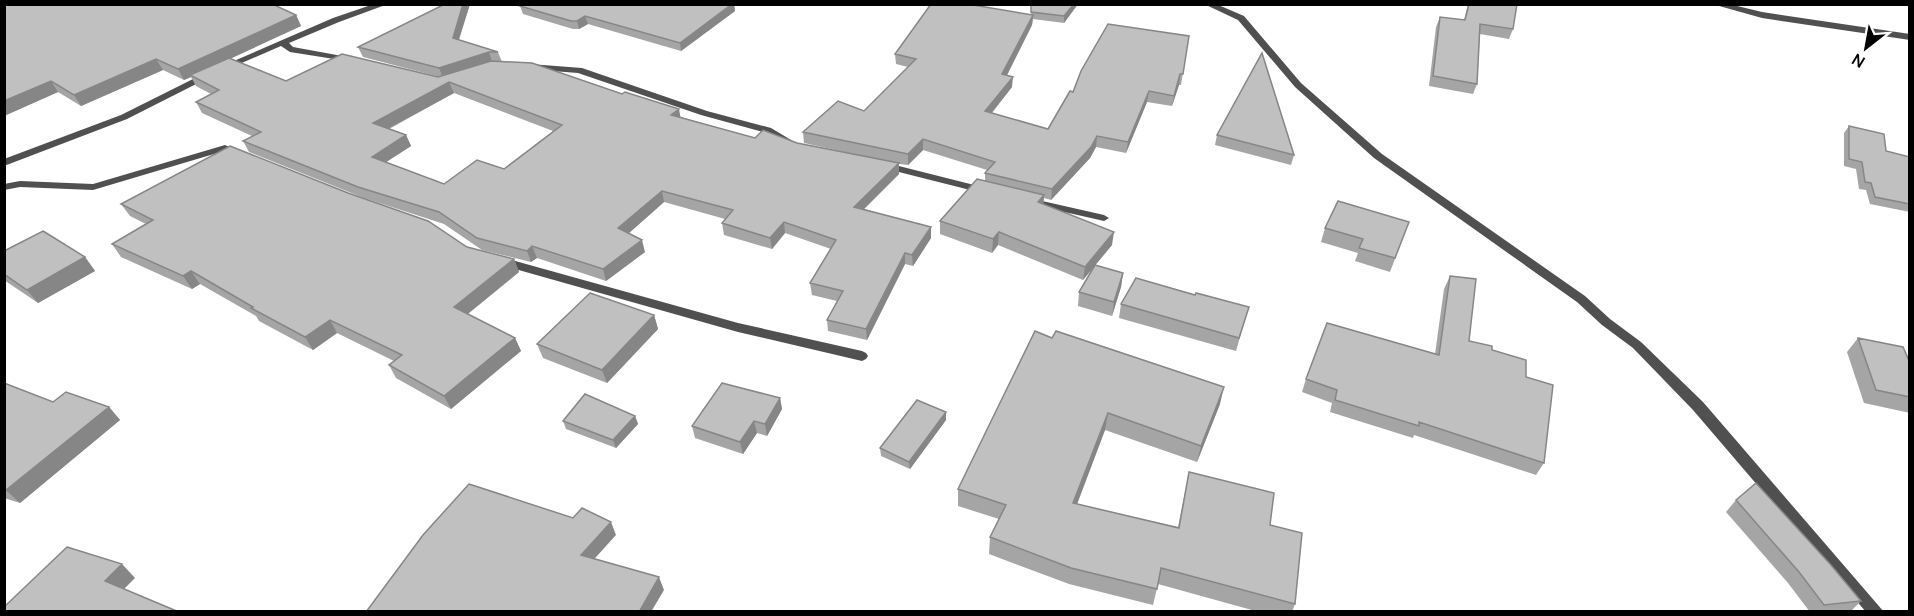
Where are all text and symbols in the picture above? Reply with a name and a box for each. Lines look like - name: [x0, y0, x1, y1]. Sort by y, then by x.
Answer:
- north arrow: [1836, 18, 1896, 78]
- text: N: [1848, 48, 1869, 73]

